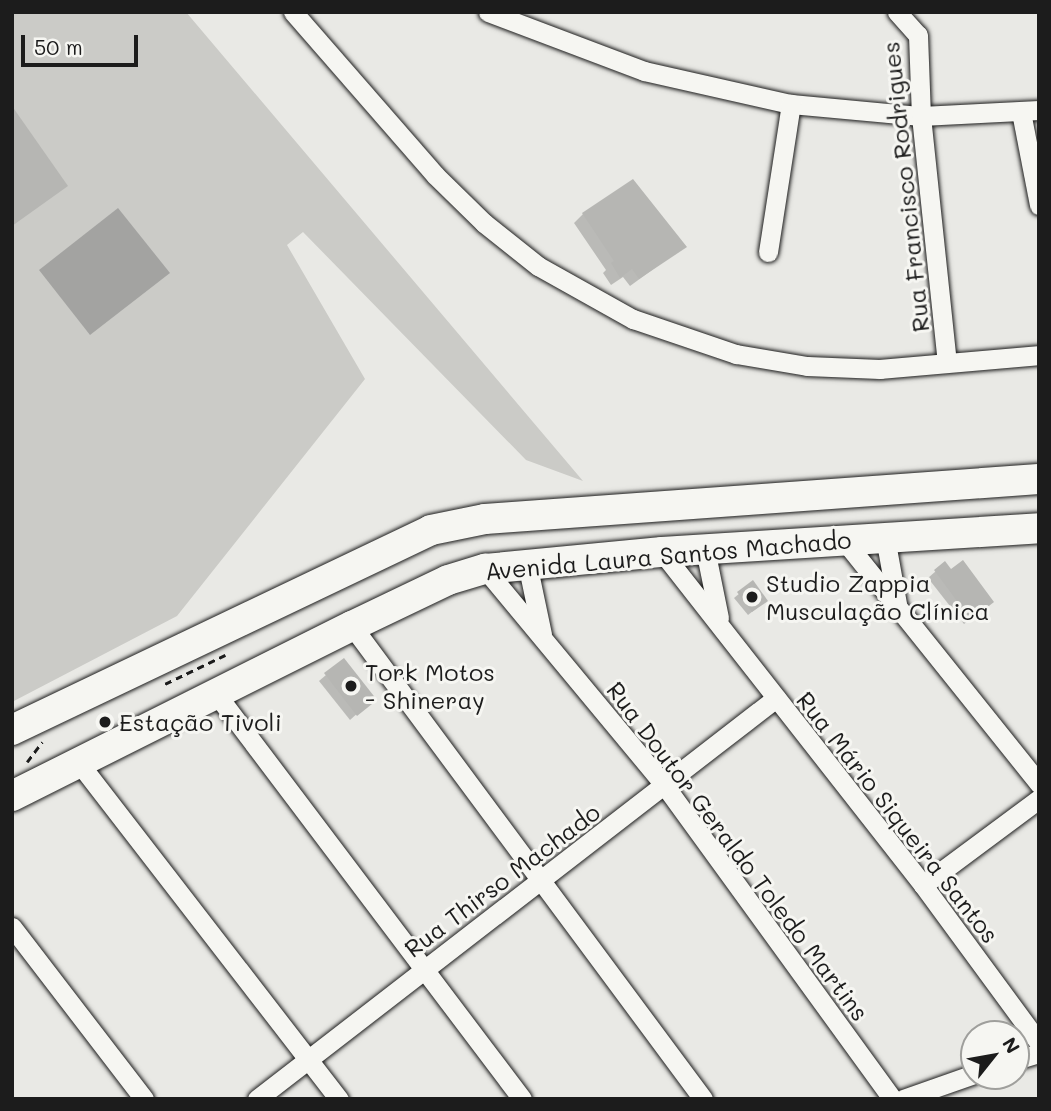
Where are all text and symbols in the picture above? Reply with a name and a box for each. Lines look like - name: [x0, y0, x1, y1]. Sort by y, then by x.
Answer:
- scale bar: [24, 21, 142, 65]
- text: 50 m: [34, 33, 83, 60]
- street label: Rua Francisco Rodrigues: [875, 40, 935, 334]
- street label: Avenida Laura Santos Machado: [484, 525, 852, 585]
- place label: Studio Zappia Musculação Clínica: [766, 569, 990, 625]
- marker: Studio Zappia Musculação Clínica: [744, 589, 760, 605]
- place label: Tork Motos - Shineray: [365, 658, 495, 714]
- street label: Rua Doutor Geraldo Toledo Martins: [601, 676, 875, 1026]
- marker: Tork Motos - Shineray: [343, 678, 359, 694]
- street label: Rua Mário Siqueira Santos: [791, 686, 1005, 948]
- place label: Estação Tivoli: [119, 708, 282, 736]
- marker: Estação Tivoli: [97, 714, 113, 730]
- street label: Rua Thirso Machado: [399, 797, 605, 963]
- north arrow: [960, 1020, 1030, 1090]
- text: N: [997, 1032, 1026, 1058]

